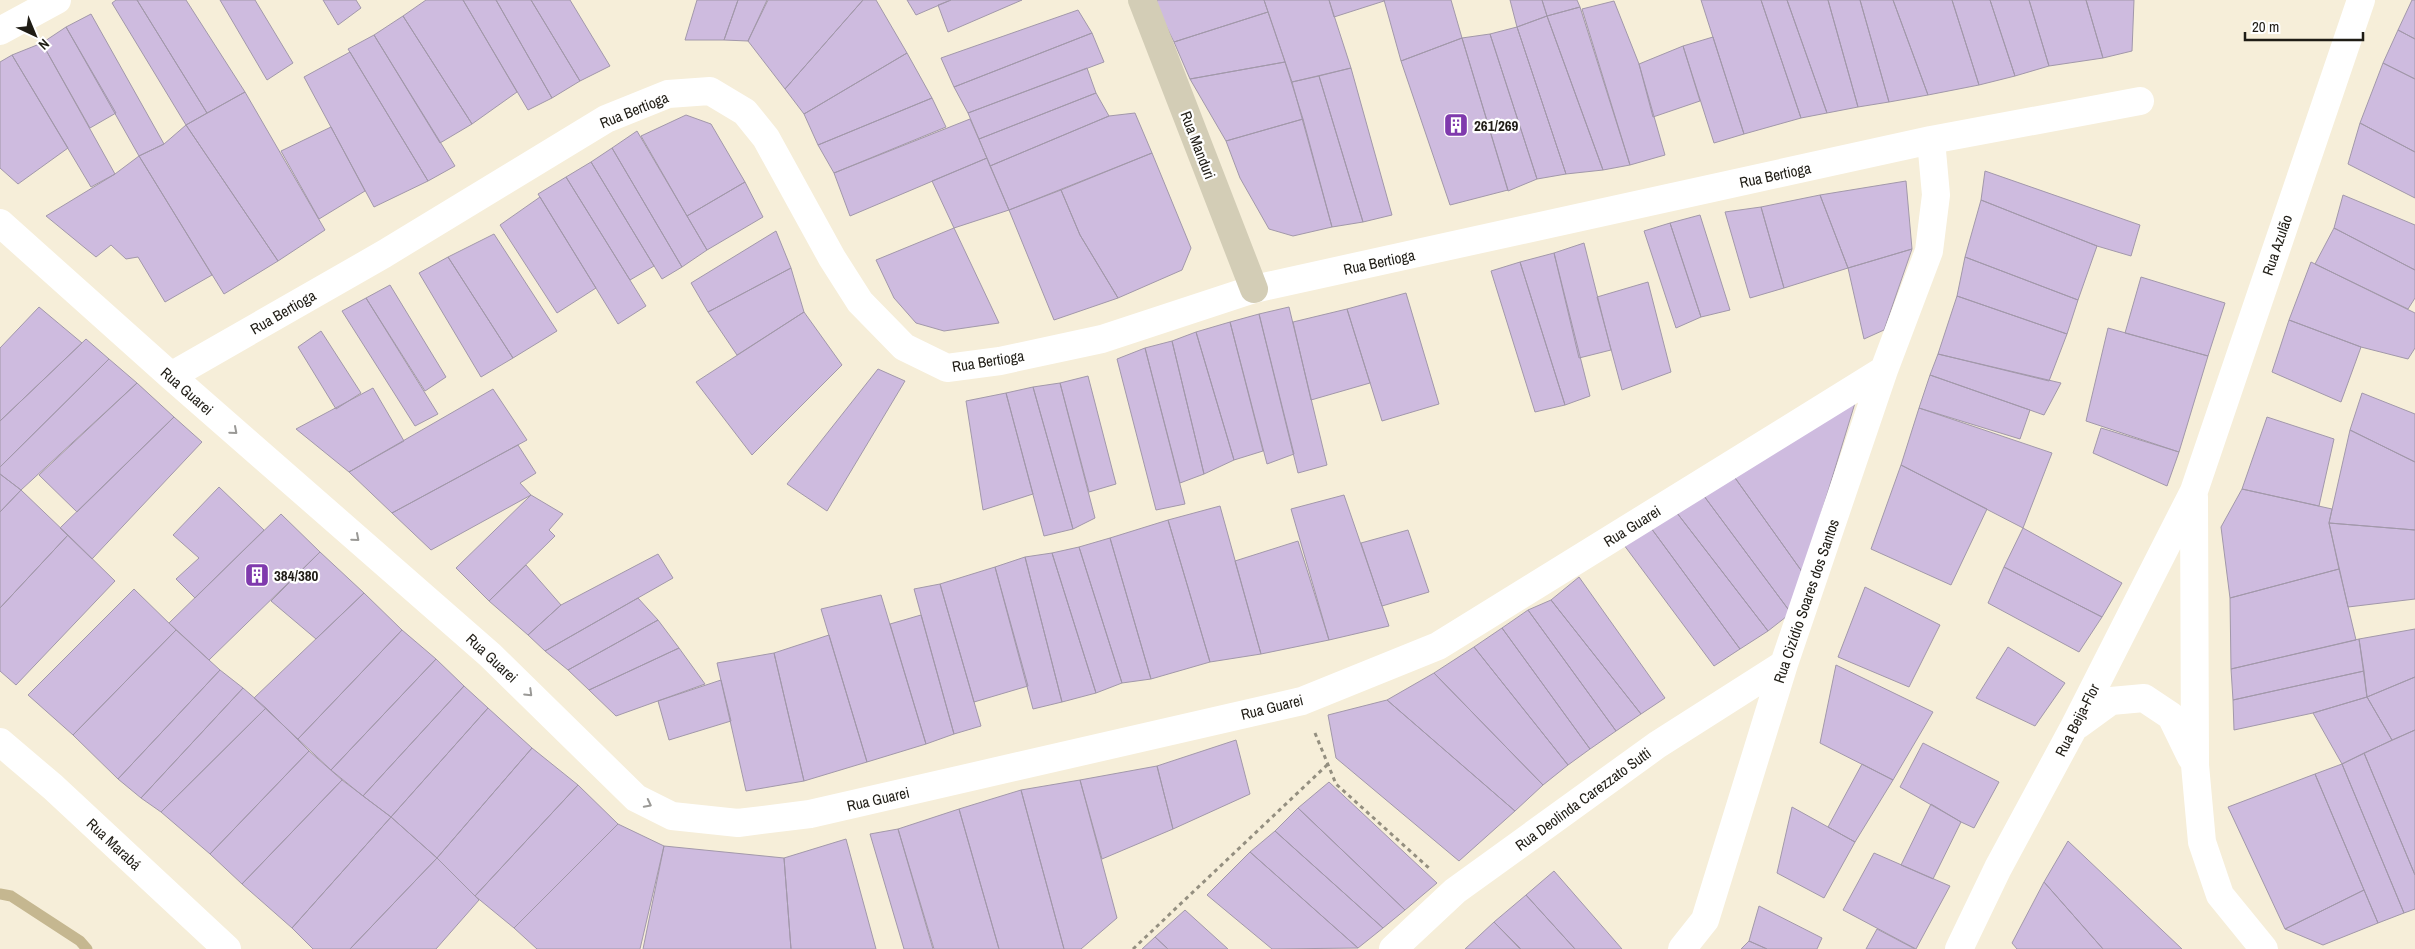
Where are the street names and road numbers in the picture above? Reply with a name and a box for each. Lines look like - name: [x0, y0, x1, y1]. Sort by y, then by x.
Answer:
- street label: Rua Bertioga: [596, 87, 672, 133]
- street label: Rua Manduri: [1175, 108, 1221, 182]
- street label: Rua Bertioga: [1737, 157, 1813, 193]
- street label: Rua Azulão: [2257, 212, 2297, 278]
- street label: Rua Bertioga: [1341, 244, 1417, 280]
- street label: Rua Bertioga: [246, 285, 320, 339]
- street label: Rua Bertioga: [951, 345, 1026, 377]
- street label: Rua Guarei: [156, 362, 218, 420]
- street label: Rua Guarei: [1599, 500, 1665, 552]
- street label: Rua Cizídio Soares dos Santos: [1768, 516, 1844, 686]
- street label: Rua Guarei: [462, 629, 522, 687]
- street label: Rua Beija-Flor: [2050, 680, 2104, 760]
- street label: Rua Guarei: [1239, 689, 1305, 725]
- street label: Rua Deolinda Carezzato Sutti: [1511, 742, 1655, 856]
- street label: Rua Guarei: [845, 782, 911, 816]
- street label: Rua Marabá: [82, 813, 146, 875]

